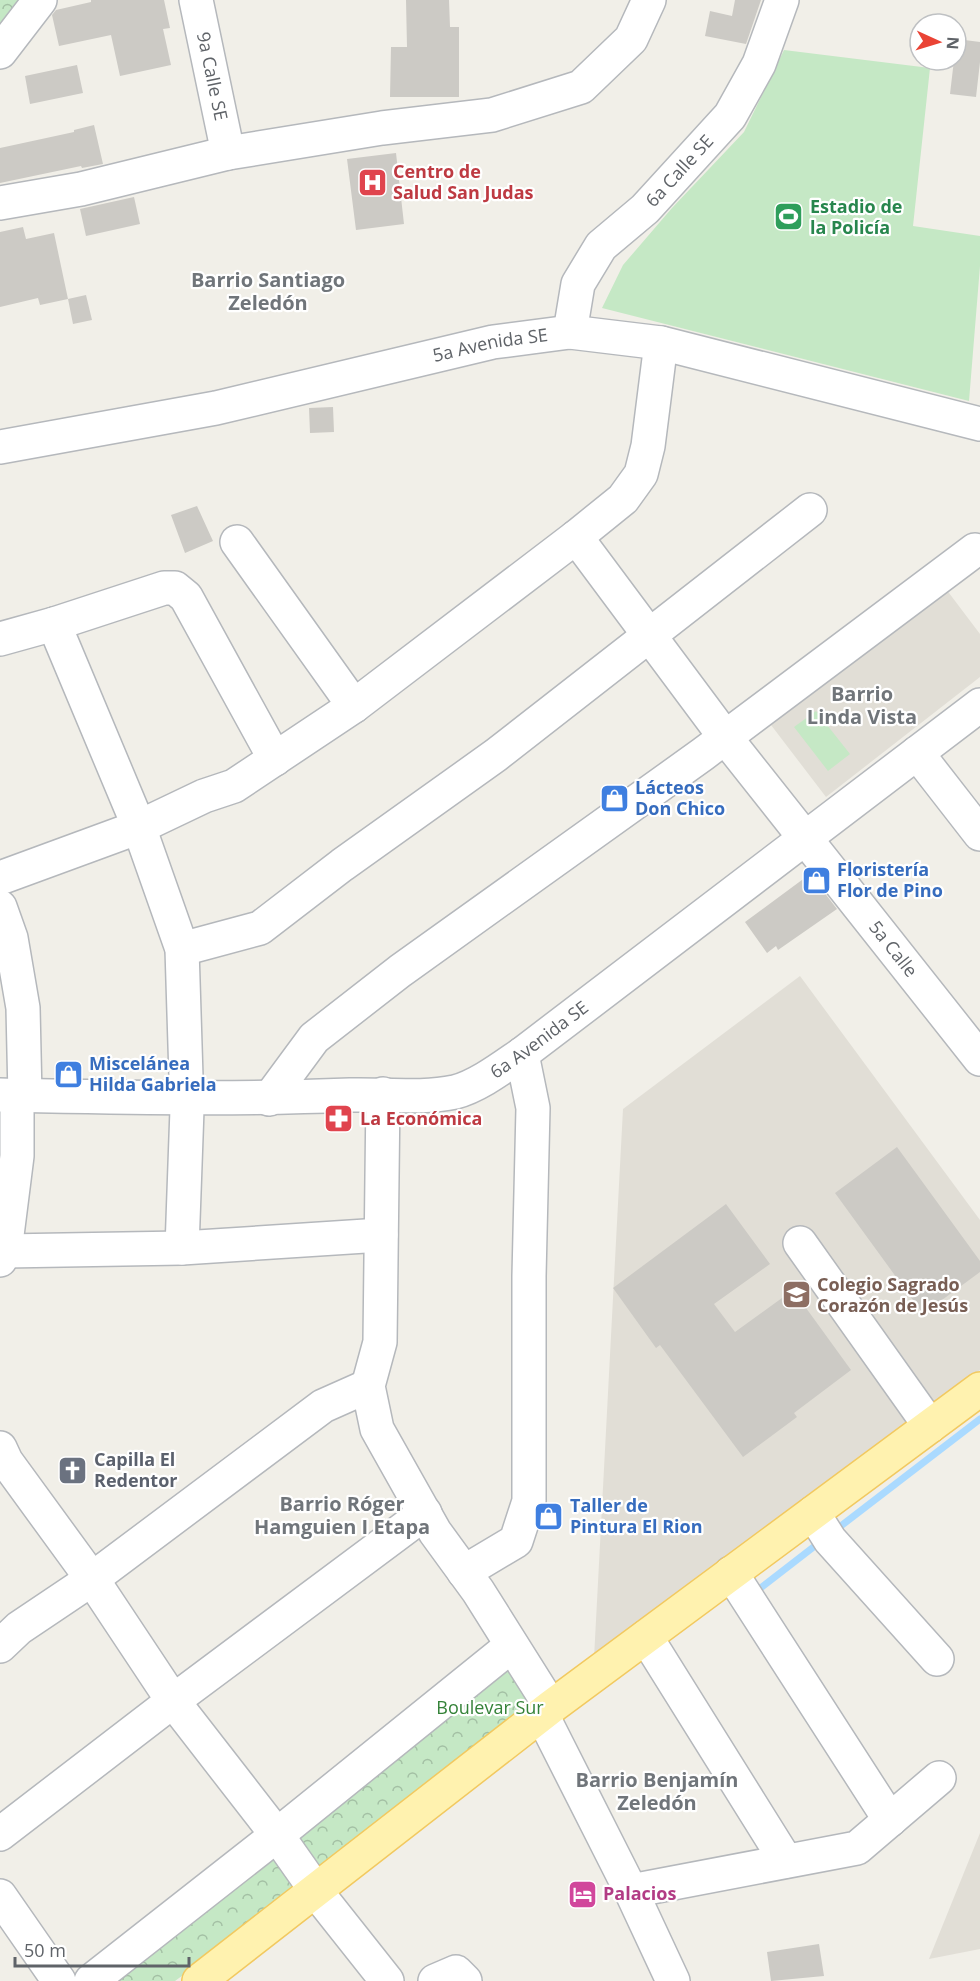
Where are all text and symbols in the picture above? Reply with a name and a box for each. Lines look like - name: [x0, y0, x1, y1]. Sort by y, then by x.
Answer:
- north arrow: [908, 12, 968, 72]
- street label: 9a Calle SE: [192, 30, 234, 123]
- text: N: [942, 36, 964, 50]
- street label: 6a Calle SE: [640, 129, 718, 212]
- place label: Centro de Salud San Judas: [393, 159, 534, 204]
- hospital icon: Centro de Salud San Judas: [356, 166, 388, 198]
- place label: Estadio de la Policía: [810, 194, 902, 239]
- sports icon: Estadio de la Policía: [773, 201, 805, 233]
- district label: Barrio Santiago Zeledón: [191, 266, 345, 316]
- street label: 5a Avenida SE: [430, 322, 549, 367]
- district label: Barrio Linda Vista: [807, 680, 917, 730]
- place label: Lácteos Don Chico: [635, 775, 725, 820]
- shop icon: Lácteos Don Chico: [598, 782, 630, 814]
- place label: Floristería Flor de Pino: [837, 857, 943, 902]
- shop icon: Floristería Flor de Pino: [800, 864, 832, 896]
- street label: 5a Calle: [864, 915, 924, 982]
- street label: 6a Avenida SE: [485, 995, 593, 1083]
- place label: Miscelánea Hilda Gabriela: [89, 1051, 217, 1096]
- shop icon: Miscelánea Hilda Gabriela: [52, 1058, 84, 1090]
- pharmacy icon: La Económica: [323, 1103, 355, 1135]
- place label: La Económica: [360, 1106, 482, 1130]
- place label: Colegio Sagrado Corazón de Jesús: [817, 1272, 968, 1317]
- school or university icon: Colegio Sagrado Corazón de Jesús: [780, 1279, 812, 1311]
- place label: Capilla El Redentor: [94, 1447, 178, 1492]
- church icon: Capilla El Redentor: [57, 1454, 89, 1486]
- district label: Barrio Róger Hamguien I Etapa: [254, 1490, 430, 1540]
- place label: Taller de Pintura El Rion: [570, 1493, 703, 1538]
- shop icon: Taller de Pintura El Rion: [533, 1500, 565, 1532]
- park label: Boulevar Sur: [436, 1695, 544, 1719]
- district label: Barrio Benjamín Zeledón: [576, 1766, 738, 1816]
- hotel icon: Palacios: [566, 1878, 598, 1910]
- place label: Palacios: [603, 1881, 676, 1905]
- scale bar: [15, 1930, 189, 1968]
- text: 50 m: [24, 1938, 66, 1962]

